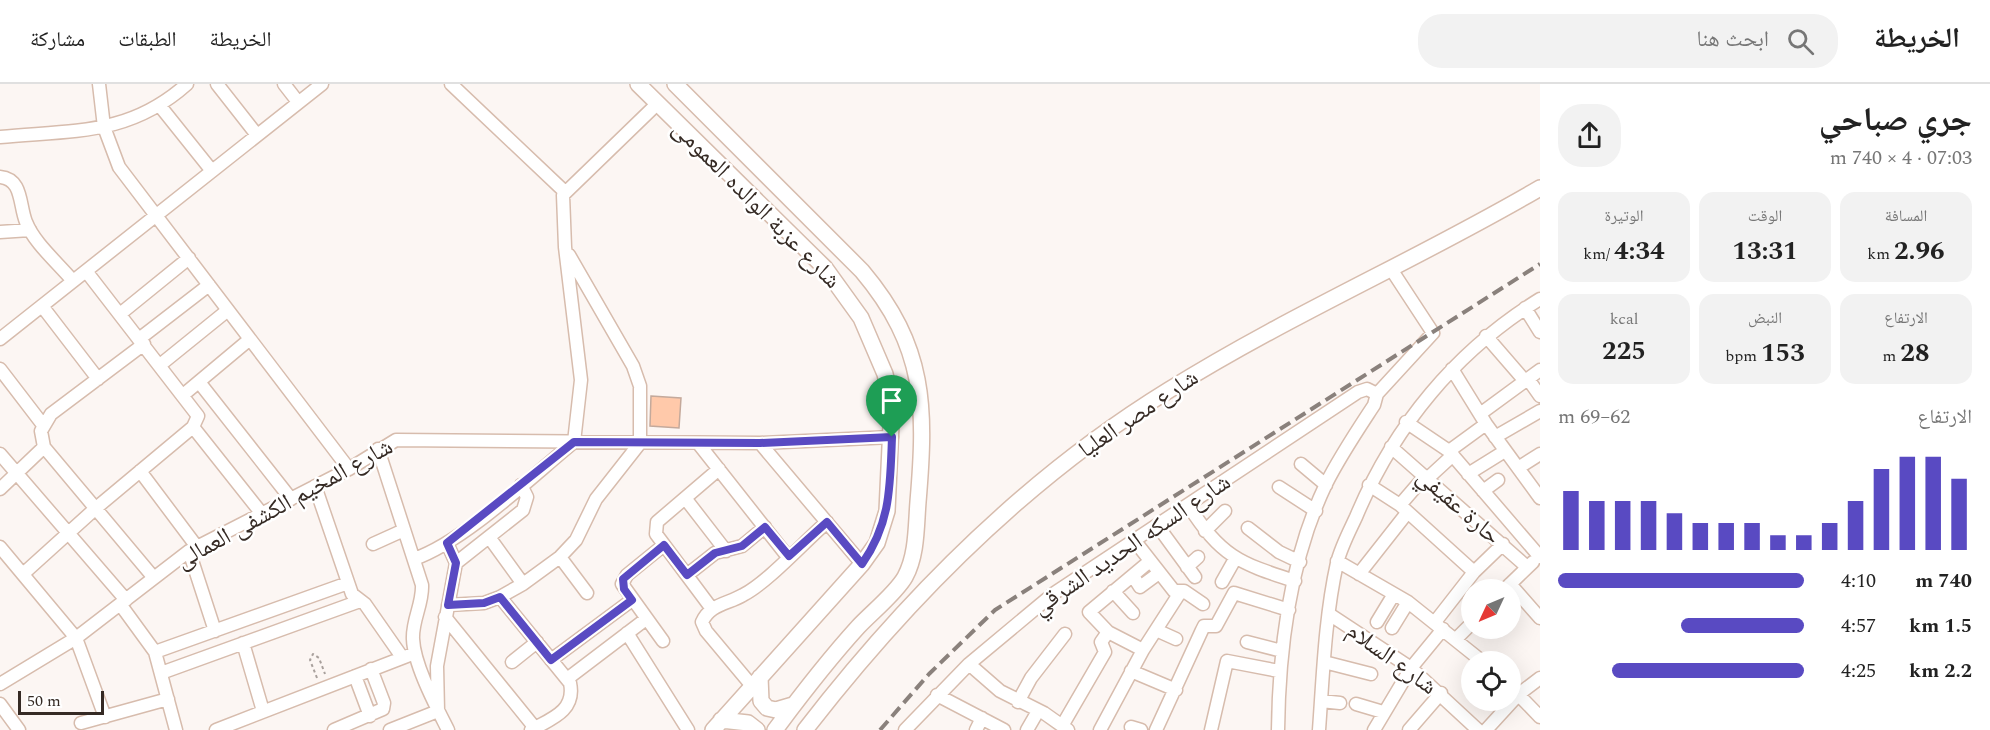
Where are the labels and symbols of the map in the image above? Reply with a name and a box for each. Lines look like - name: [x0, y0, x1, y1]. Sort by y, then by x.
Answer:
- street label: شارع عزبة الوالده العمومى: [664, 112, 849, 297]
- street label: شارع مصر العليا: [1071, 360, 1206, 467]
- pin: [866, 375, 917, 437]
- street label: شارع المخيم الكشفى العمالى: [169, 429, 400, 579]
- street label: حارة عفيفي: [1408, 460, 1509, 554]
- street label: شارع السكه الحديد الشرقي: [1025, 465, 1238, 625]
- north arrow: [1461, 579, 1521, 639]
- street label: شارع السلام: [1338, 613, 1444, 704]
- scale bar: [18, 688, 104, 716]

